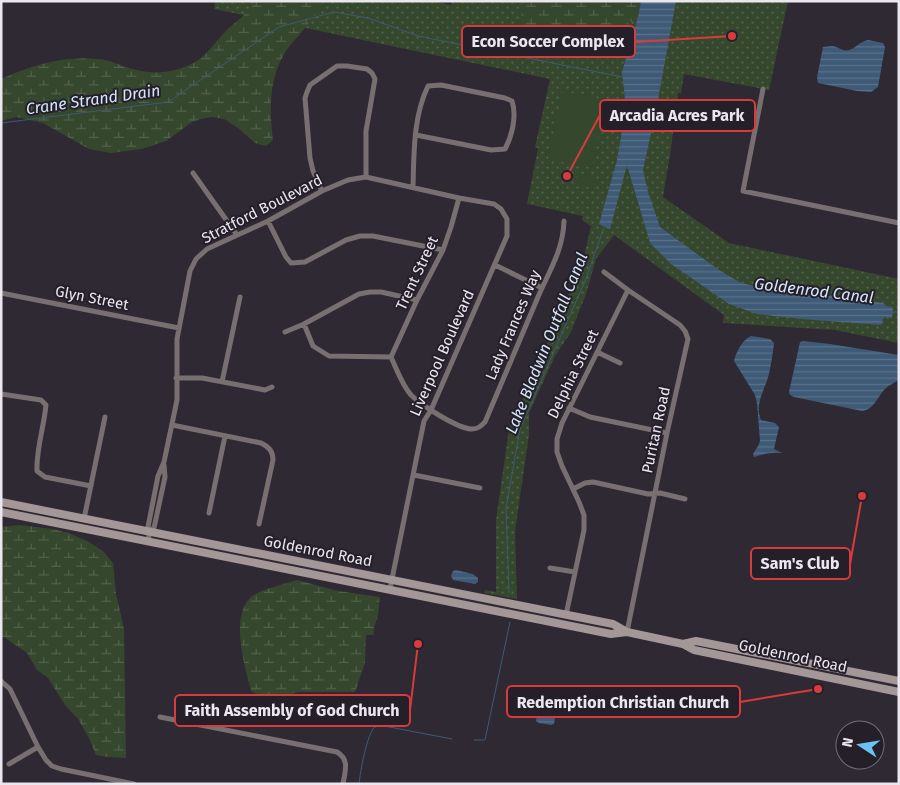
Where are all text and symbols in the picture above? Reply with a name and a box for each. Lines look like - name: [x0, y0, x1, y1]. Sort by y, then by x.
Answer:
- callout: Econ Soccer Complex: [462, 26, 635, 57]
- text: Econ Soccer Complex: [472, 32, 625, 51]
- water label: Crane Strand Drain: [25, 81, 162, 118]
- callout: Arcadia Acres Park: [600, 100, 755, 131]
- text: Arcadia Acres Park: [609, 106, 744, 125]
- street label: Stratford Boulevard: [199, 171, 325, 247]
- street label: Trent Street: [392, 233, 442, 313]
- water label: Lake Bladwin Outfall Canal: [501, 250, 592, 437]
- street label: Lady Frances Way: [482, 267, 545, 383]
- water label: Goldenrod Canal: [753, 274, 875, 307]
- street label: Glyn Street: [54, 282, 131, 314]
- street label: Liverpool Boulevard: [406, 287, 478, 419]
- street label: Delphia Street: [544, 326, 603, 422]
- street label: Puritan Road: [638, 385, 674, 475]
- street label: Goldenrod Road: [262, 532, 374, 570]
- callout: Sam's Club: [751, 548, 850, 579]
- text: Sam's Club: [761, 554, 839, 573]
- street label: Goldenrod Road: [737, 636, 849, 676]
- callout: Redemption Christian Church: [507, 686, 740, 717]
- text: Redemption Christian Church: [517, 693, 729, 712]
- callout: Faith Assembly of God Church: [175, 695, 410, 726]
- text: Faith Assembly of God Church: [185, 701, 399, 720]
- north arrow: [835, 720, 885, 770]
- text: N: [838, 736, 857, 749]

